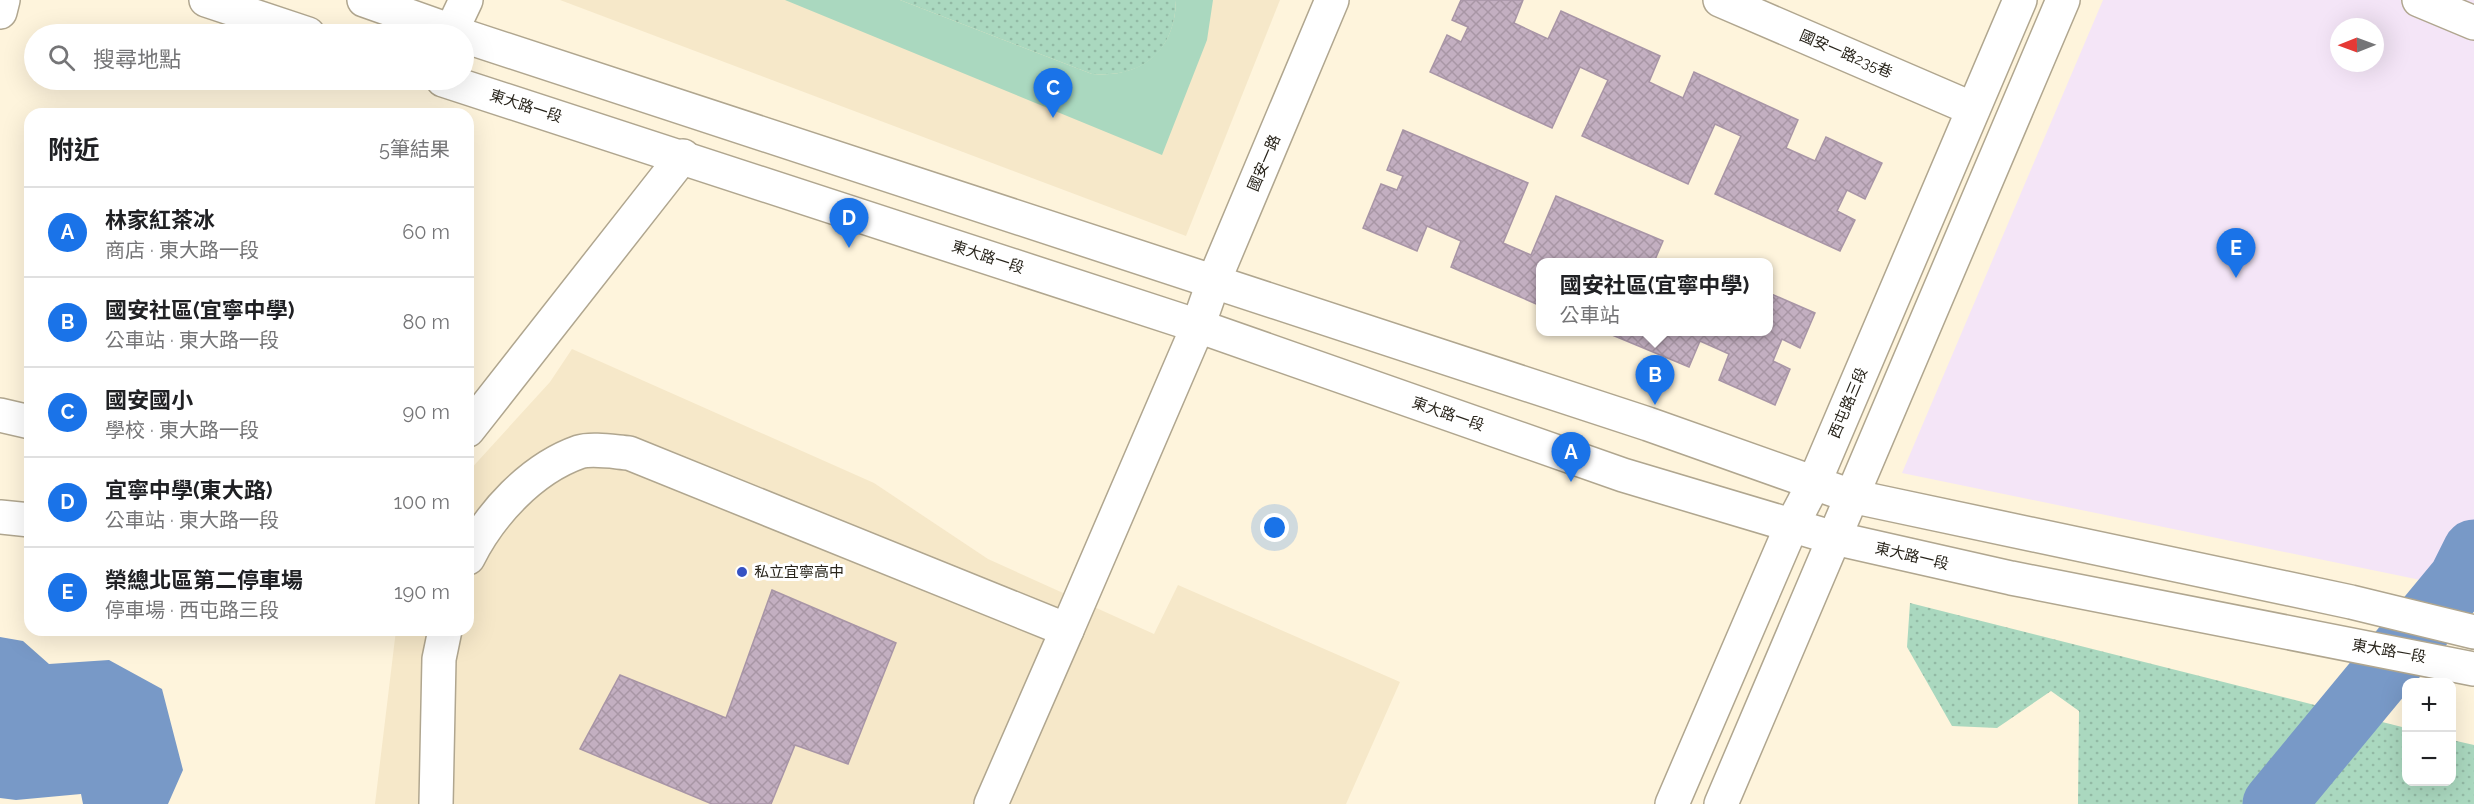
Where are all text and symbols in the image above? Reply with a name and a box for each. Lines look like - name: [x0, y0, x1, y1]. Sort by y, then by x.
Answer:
- north arrow: [2330, 18, 2384, 72]
- search box: [24, 24, 474, 90]
- street label: 國安一路235巷: [1797, 26, 1895, 82]
- icon: search: [45, 41, 78, 74]
- text: 搜尋地點: [93, 46, 181, 72]
- pin: C: [1034, 68, 1072, 118]
- street label: 東大路一段: [488, 86, 564, 126]
- street label: 國安一路: [1244, 132, 1284, 194]
- text: 附近: [48, 135, 100, 165]
- text: 5筆結果: [379, 137, 450, 161]
- pin: D: [830, 198, 868, 248]
- text: 林家紅茶冰: [105, 207, 215, 233]
- text: A: [61, 220, 74, 244]
- text: 60 m: [402, 220, 450, 244]
- pin: E: [2216, 228, 2256, 278]
- street label: 東大路一段: [950, 237, 1026, 277]
- text: 商店 · 東大路一段: [105, 238, 259, 262]
- popup: [1536, 258, 1773, 336]
- text: 國安社區(宜寧中學): [1560, 272, 1749, 298]
- text: 國安社區(宜寧中學): [105, 297, 295, 323]
- text: 公車站: [1560, 303, 1620, 327]
- text: B: [61, 310, 74, 334]
- text: 80 m: [402, 310, 450, 334]
- text: 公車站 · 東大路一段: [105, 328, 279, 352]
- pin: B: [1636, 356, 1674, 405]
- street label: 西屯路三段: [1825, 365, 1871, 441]
- text: 國安國小: [105, 387, 193, 413]
- street label: 東大路一段: [1410, 393, 1486, 435]
- text: C: [61, 400, 74, 424]
- text: 90 m: [403, 400, 450, 424]
- text: 學校 · 東大路一段: [105, 418, 259, 442]
- pin: A: [1552, 432, 1590, 482]
- text: 宜寧中學(東大路): [105, 477, 273, 503]
- text: D: [60, 490, 75, 514]
- text: 100 m: [393, 490, 450, 514]
- text: 公車站 · 東大路一段: [105, 508, 279, 532]
- your location: [1260, 513, 1289, 542]
- street label: 東大路一段: [1873, 539, 1951, 573]
- place label: 私立宜寧高中: [754, 563, 844, 581]
- marker: 私立宜寧高中: [735, 565, 749, 579]
- text: 榮總北區第二停車場: [105, 567, 303, 593]
- text: E: [61, 580, 74, 604]
- text: 190 m: [394, 580, 450, 604]
- text: 停車場 · 西屯路三段: [105, 598, 279, 622]
- street label: 東大路一段: [2350, 636, 2428, 666]
- map controls: [2402, 678, 2456, 786]
- button: +: [2402, 678, 2456, 732]
- button: −: [2402, 732, 2456, 786]

